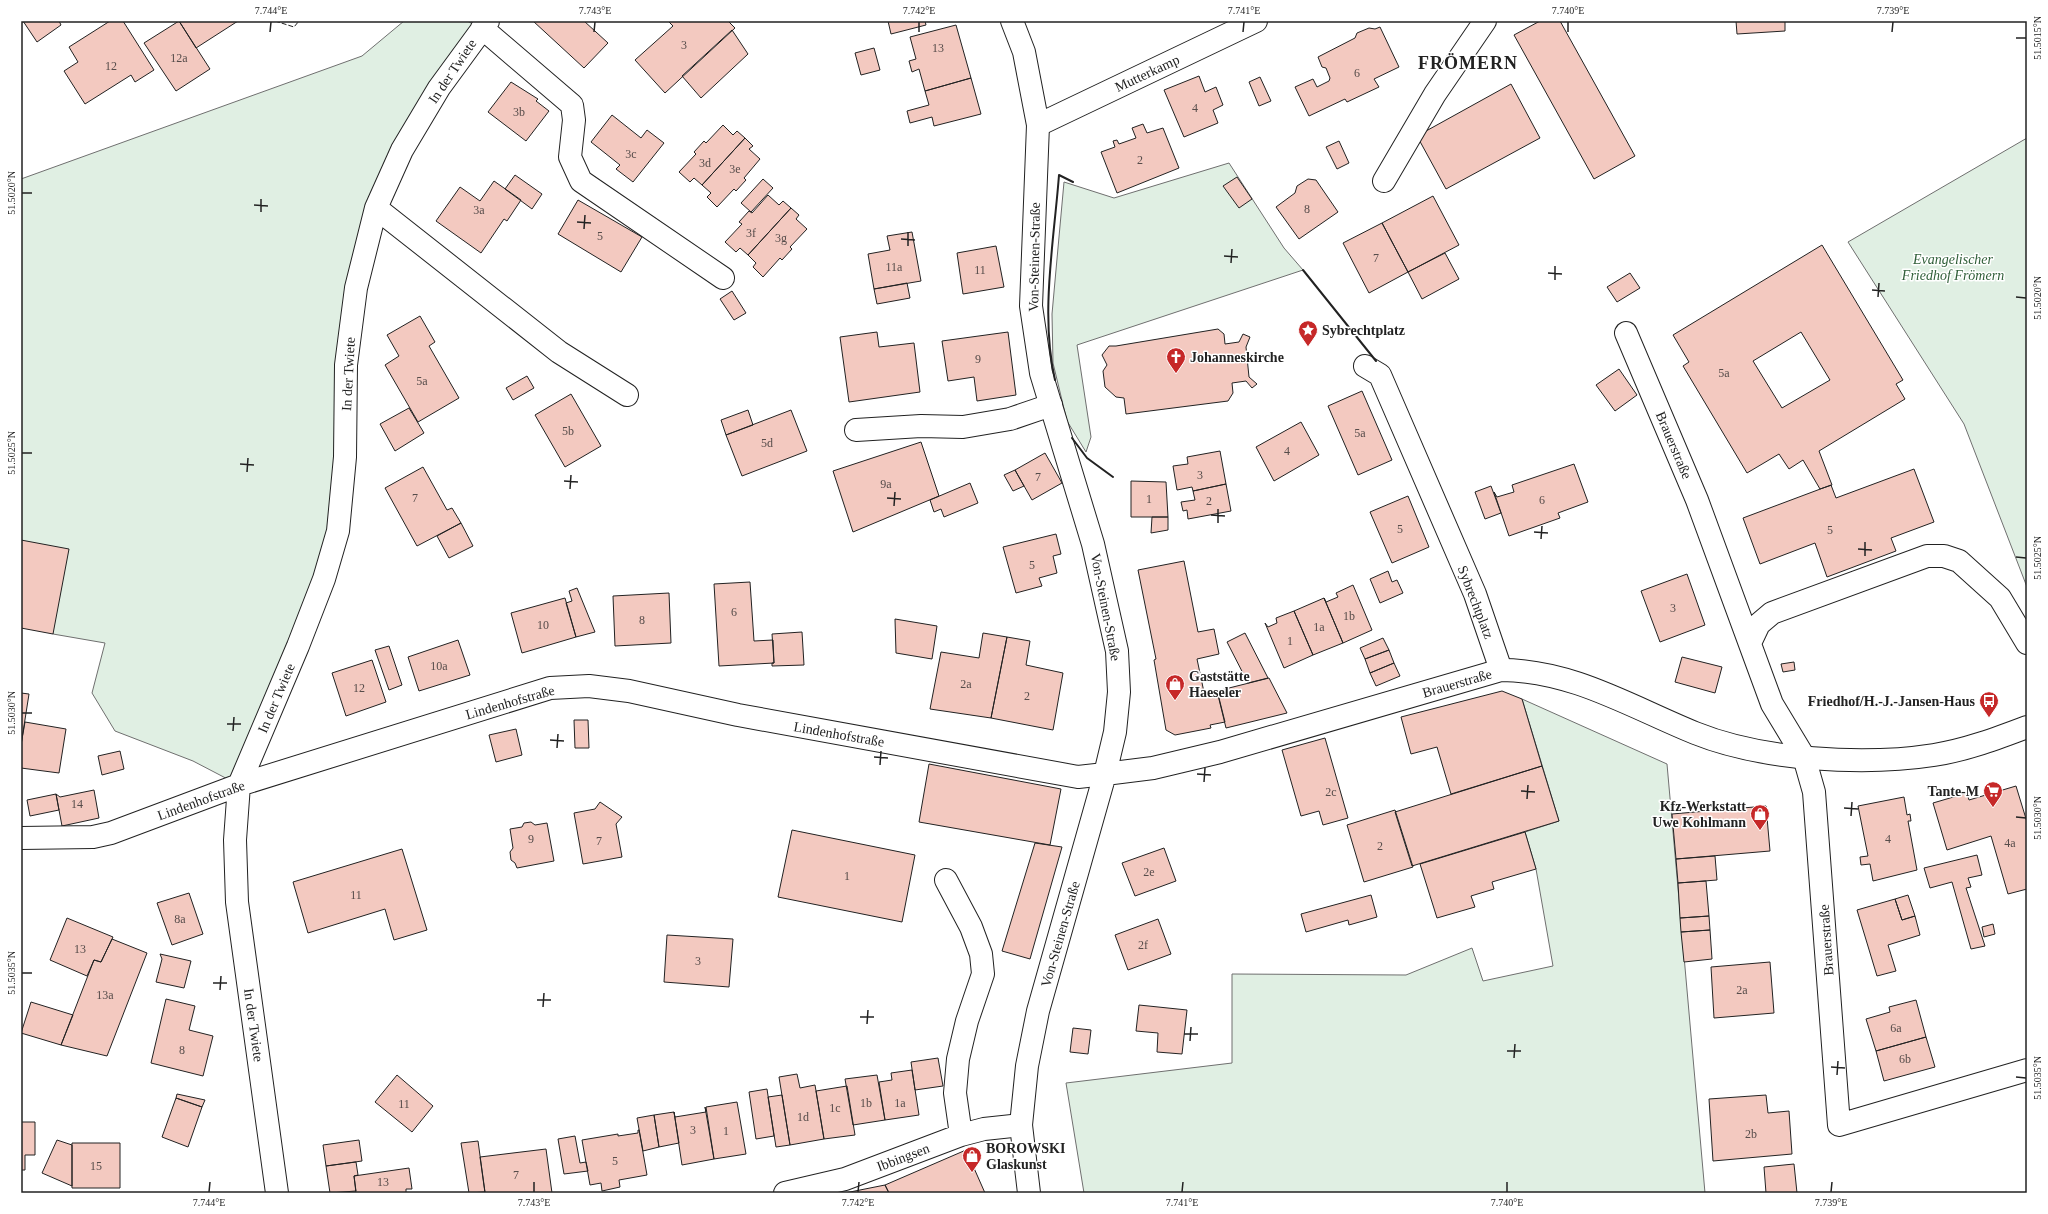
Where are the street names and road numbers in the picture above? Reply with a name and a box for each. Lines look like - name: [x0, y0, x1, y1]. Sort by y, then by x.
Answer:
- street label: In der Twiete: [425, 36, 479, 106]
- street label: Mutterkamp: [1113, 52, 1182, 95]
- street label: Von-Steinen-Straße: [1026, 202, 1043, 312]
- street label: In der Twiete: [339, 337, 358, 411]
- street label: Brauerstraße: [1653, 409, 1694, 481]
- street label: Von-Steinen-Straße: [1088, 552, 1123, 662]
- street label: Sybrechtplatz: [1455, 564, 1496, 641]
- street label: In der Twiete: [255, 661, 298, 735]
- street label: Brauerstraße: [1421, 666, 1494, 701]
- street label: Lindenhofstraße: [464, 683, 556, 722]
- street label: Lindenhofstraße: [792, 719, 885, 750]
- street label: Lindenhofstraße: [155, 778, 247, 823]
- street label: Von-Steinen-Straße: [1038, 879, 1083, 989]
- street label: Brauerstraße: [1817, 904, 1836, 976]
- street label: In der Twiete: [241, 987, 266, 1063]
- street label: Ibbingsen: [875, 1141, 932, 1174]

